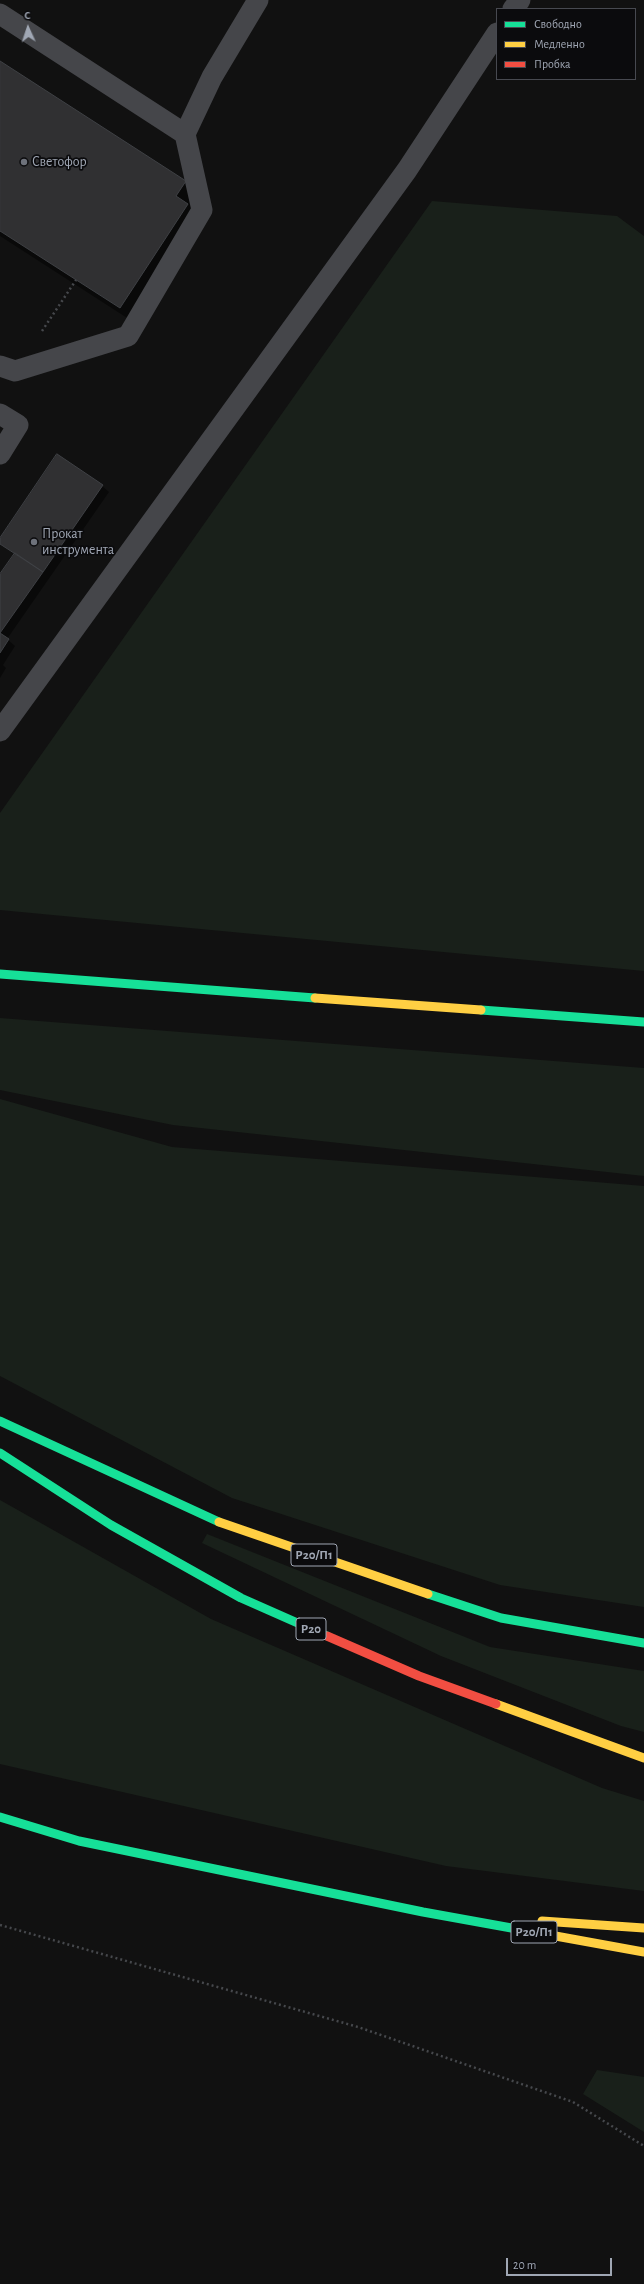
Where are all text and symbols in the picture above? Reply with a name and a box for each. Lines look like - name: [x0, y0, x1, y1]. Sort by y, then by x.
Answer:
- north arrow: [8, 8, 48, 48]
- legend: [496, 8, 636, 80]
- text: С: [24, 10, 31, 21]
- text: Свободно: [534, 18, 582, 30]
- text: Медленно: [534, 38, 585, 50]
- text: Пробка: [534, 58, 571, 70]
- place label: Светофор: [32, 154, 87, 170]
- marker: Светофор: [19, 157, 29, 167]
- place label: Прокат инструмента: [42, 526, 114, 558]
- marker: Прокат инструмента: [29, 537, 39, 547]
- road number: Р20/П1: [291, 1544, 337, 1566]
- road number: Р20: [296, 1618, 326, 1640]
- road number: Р20/П1: [511, 1921, 557, 1943]
- scale bar: [508, 2250, 614, 2276]
- text: 20 m: [513, 2259, 536, 2271]

